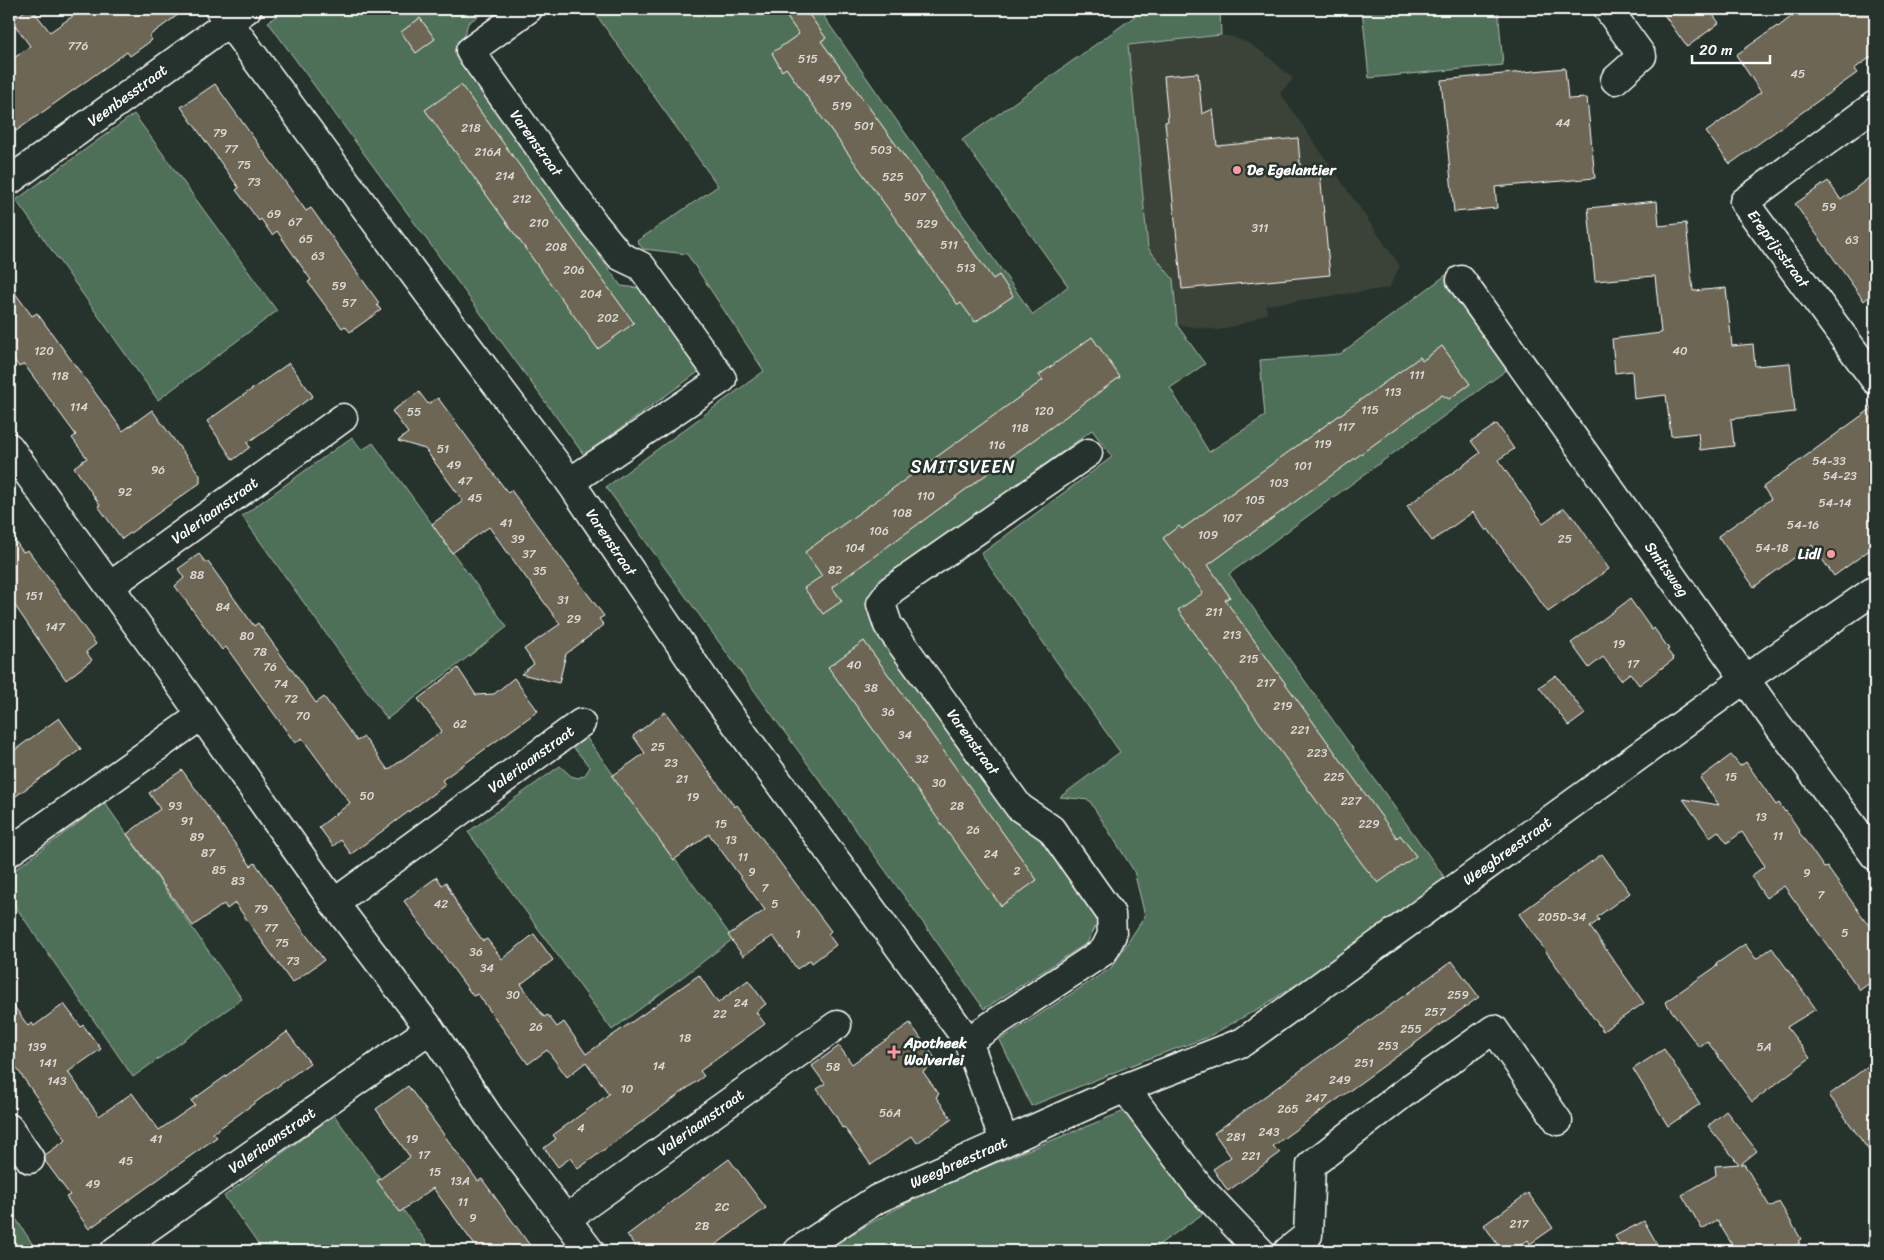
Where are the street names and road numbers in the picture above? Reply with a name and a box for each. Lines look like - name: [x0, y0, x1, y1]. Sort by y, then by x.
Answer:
- street label: Veenbesstraat: [82, 57, 173, 134]
- street label: Varenstraat: [503, 104, 570, 183]
- street label: Ereprijsstraat: [1741, 204, 1817, 294]
- street label: Valeriaanstraat: [166, 470, 264, 551]
- street label: Varenstraat: [579, 503, 644, 582]
- street label: Smitsweg: [1638, 536, 1696, 603]
- street label: Varenstraat: [940, 703, 1007, 782]
- street label: Valeriaanstraat: [482, 718, 580, 800]
- street label: Weegbreestraat: [1457, 809, 1558, 892]
- street label: Valeriaanstraat: [652, 1082, 750, 1163]
- street label: Valeriaanstraat: [223, 1100, 322, 1180]
- street label: Weegbreestraat: [905, 1129, 1012, 1196]

